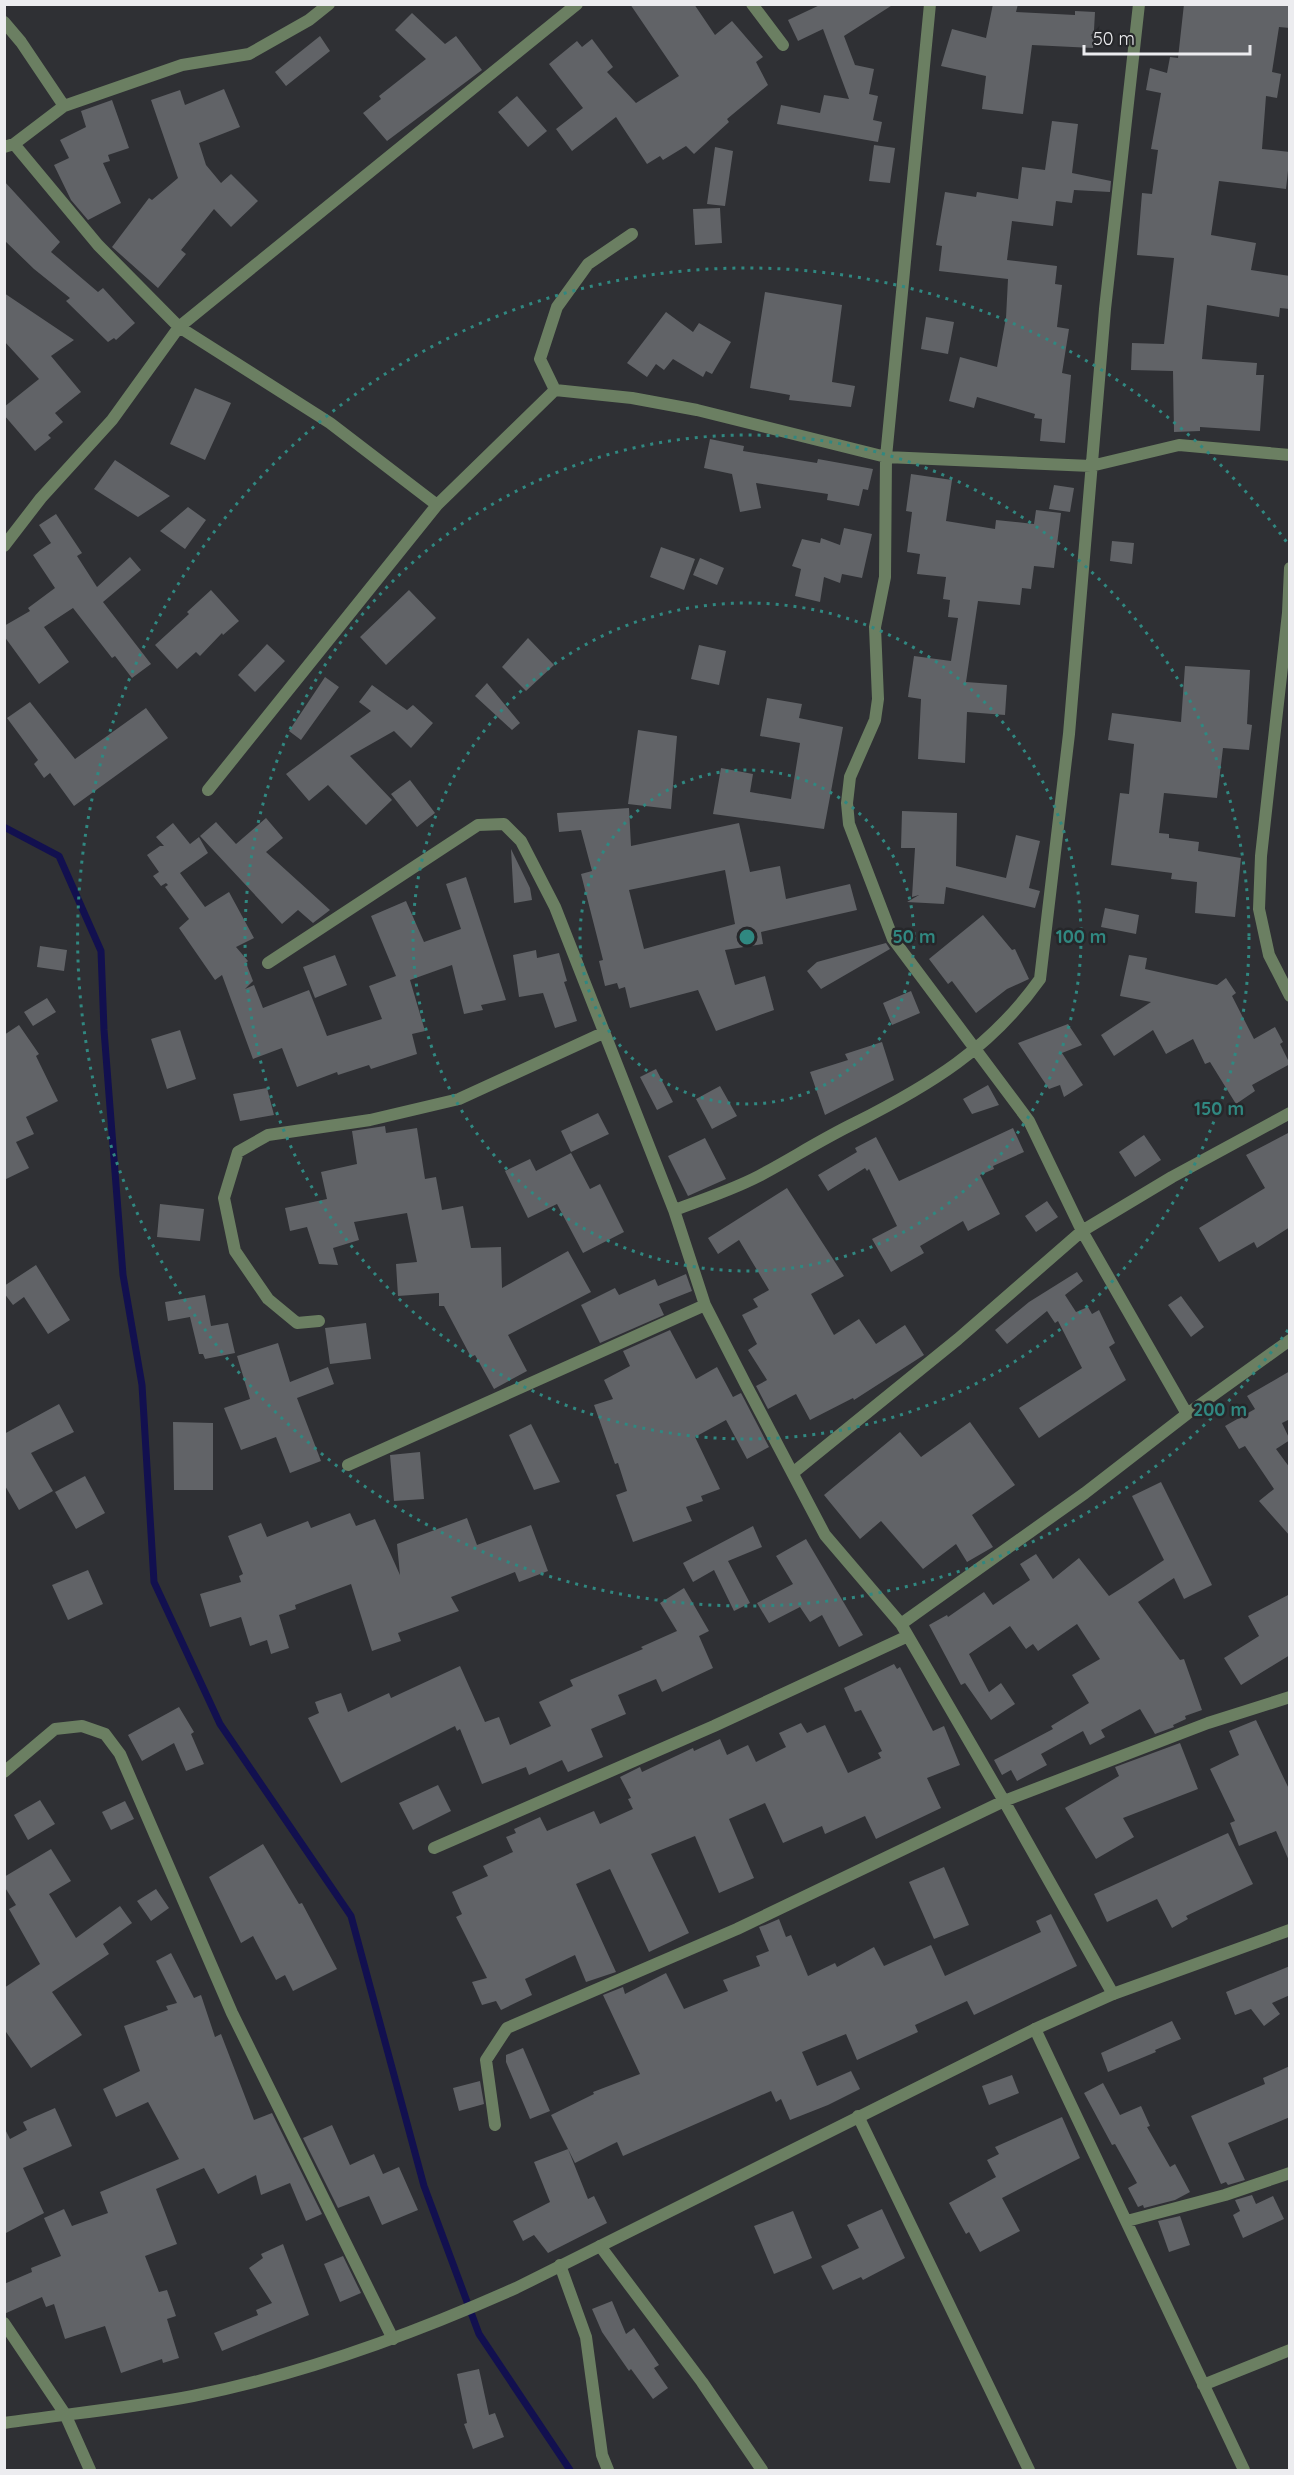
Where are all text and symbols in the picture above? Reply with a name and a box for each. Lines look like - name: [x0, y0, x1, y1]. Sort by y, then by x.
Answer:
- scale bar: [1084, 18, 1250, 56]
- text: 50 m: [1093, 27, 1135, 50]
- text: 50 m: [892, 925, 936, 948]
- text: 100 m: [1056, 925, 1106, 948]
- centre of rings: [737, 927, 757, 947]
- text: 150 m: [1194, 1097, 1244, 1120]
- text: 200 m: [1193, 1398, 1247, 1421]

